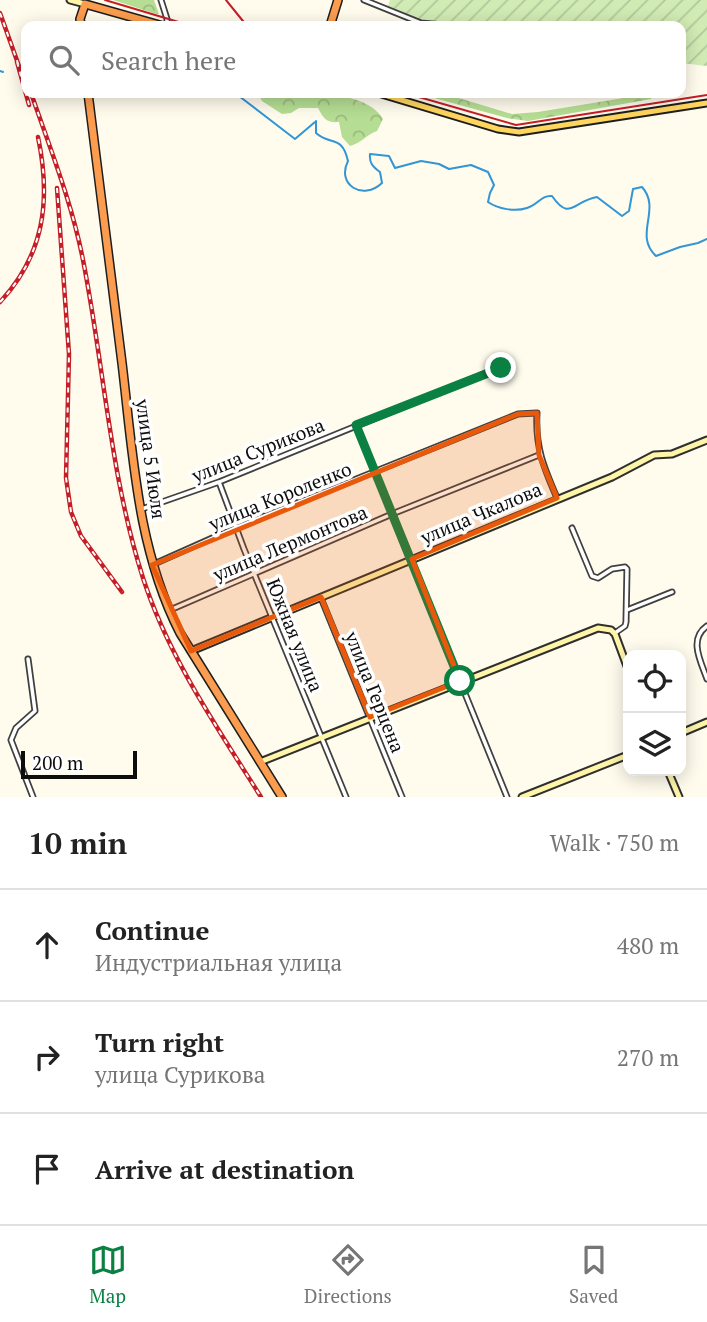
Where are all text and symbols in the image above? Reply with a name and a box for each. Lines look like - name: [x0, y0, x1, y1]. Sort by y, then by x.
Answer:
- search box: [21, 21, 686, 98]
- icon: search: [45, 41, 83, 79]
- text: Search here: [101, 43, 236, 77]
- route end: [485, 352, 516, 383]
- street label: улица 5 Июля: [131, 396, 172, 520]
- street label: улица Сурикова: [187, 411, 328, 488]
- street label: улица Короленко: [204, 455, 355, 536]
- street label: улица Чкалова: [415, 476, 546, 550]
- street label: улица Лермонтова: [208, 499, 371, 587]
- street label: Южная улица: [261, 574, 330, 696]
- street label: улица Герцена: [339, 627, 411, 756]
- map controls: [623, 650, 686, 776]
- button: locate: [623, 650, 686, 713]
- route start: [444, 665, 475, 696]
- button: layers: [623, 713, 686, 776]
- scale bar: [21, 748, 136, 780]
- text: 200 m: [32, 750, 83, 775]
- text: 10 min: [28, 823, 127, 863]
- text: Walk · 750 m: [550, 827, 679, 858]
- text: Continue: [95, 913, 209, 947]
- icon: ahead: [28, 926, 66, 964]
- text: 480 m: [617, 930, 679, 961]
- text: Индустриальная улица: [95, 947, 342, 978]
- text: Turn right: [95, 1025, 224, 1059]
- icon: right: [28, 1038, 66, 1076]
- text: 270 m: [617, 1042, 679, 1073]
- text: улица Сурикова: [95, 1059, 265, 1090]
- icon: arrive: [28, 1150, 66, 1188]
- text: Arrive at destination: [95, 1152, 354, 1186]
- tab: Map: [89, 1241, 127, 1308]
- tab: Directions: [304, 1241, 392, 1308]
- tab: Saved: [569, 1241, 618, 1308]

